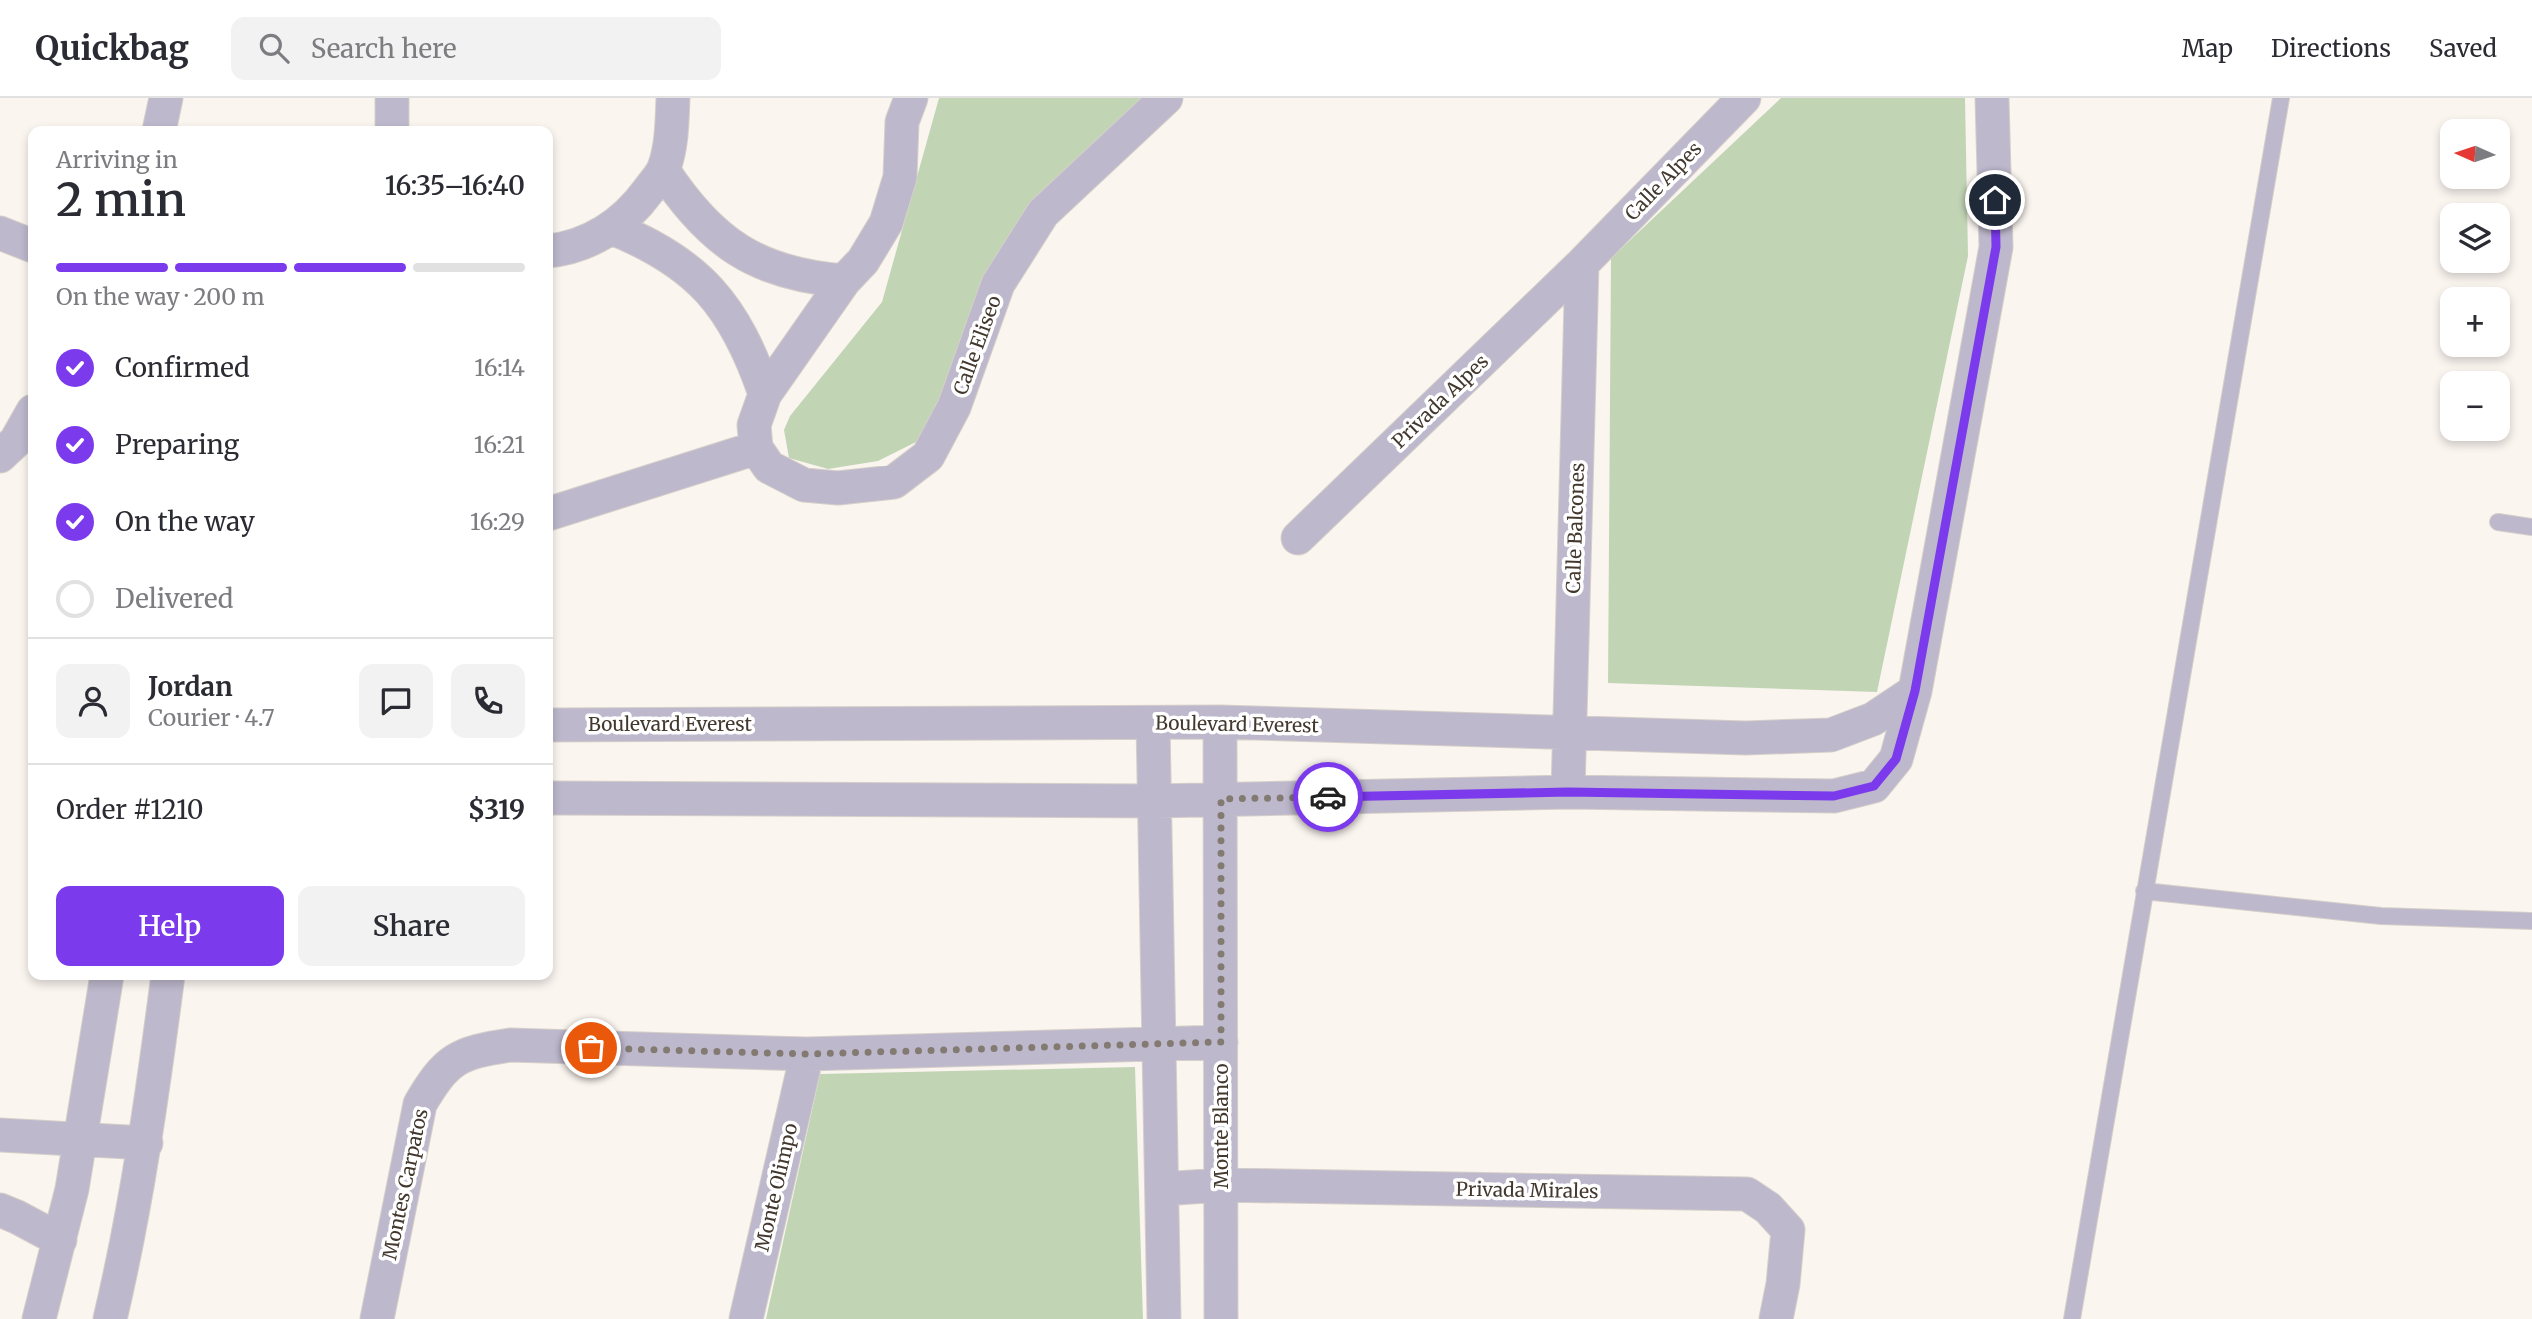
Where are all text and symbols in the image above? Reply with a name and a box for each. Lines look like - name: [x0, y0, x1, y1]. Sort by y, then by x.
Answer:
- search box: [231, 17, 721, 80]
- text: Quickbag: [35, 28, 189, 69]
- icon: search: [255, 29, 293, 67]
- text: Search here: [311, 32, 457, 65]
- text: Map: [2182, 33, 2233, 64]
- text: Directions: [2271, 33, 2391, 64]
- text: Saved: [2429, 33, 2497, 64]
- north arrow: [2440, 119, 2510, 189]
- map controls: [2440, 119, 2510, 441]
- street label: Calle Alpes: [1620, 137, 1706, 225]
- text: Arriving in: [56, 145, 178, 174]
- text: 16:35–16:40: [385, 169, 525, 202]
- pin: [1965, 170, 2025, 230]
- text: 2 min: [56, 171, 186, 229]
- icon: home: [1976, 181, 2014, 219]
- button: layers: [2440, 203, 2510, 273]
- text: On the way · 200 m: [56, 282, 265, 311]
- button: +: [2440, 287, 2510, 357]
- street label: Calle Eliseo: [948, 292, 1006, 398]
- icon: check: [56, 349, 94, 387]
- street label: Privada Alpes: [1387, 349, 1493, 453]
- text: Confirmed: [115, 351, 250, 384]
- text: 16:14: [474, 353, 525, 382]
- button: −: [2440, 371, 2510, 441]
- icon: check: [56, 426, 94, 464]
- text: Preparing: [115, 428, 239, 461]
- text: 16:21: [474, 430, 525, 459]
- street label: Calle Balcones: [1561, 462, 1589, 594]
- icon: check: [56, 503, 94, 541]
- text: On the way: [115, 505, 255, 538]
- text: 16:29: [470, 507, 525, 536]
- text: Delivered: [115, 582, 234, 615]
- button: person: [56, 664, 130, 738]
- button: chat: [359, 664, 433, 738]
- button: phone: [451, 664, 525, 738]
- text: Jordan: [148, 670, 233, 703]
- text: Courier · 4.7: [148, 703, 275, 732]
- street label: Boulevard Everest: [1155, 711, 1320, 737]
- street label: Boulevard Everest: [588, 712, 752, 736]
- courier: [1293, 762, 1363, 832]
- icon: car: [1309, 778, 1347, 816]
- text: Order #1210: [56, 793, 204, 826]
- text: $319: [468, 793, 525, 826]
- button: Help: [56, 886, 284, 966]
- button: Share: [298, 886, 525, 966]
- pin: [561, 1018, 621, 1078]
- icon: bag: [572, 1029, 610, 1067]
- street label: Monte Blanco: [1209, 1063, 1233, 1189]
- street label: Montes Carpatos: [377, 1106, 433, 1262]
- street label: Monte Olimpo: [750, 1121, 802, 1253]
- street label: Privada Mirales: [1455, 1177, 1599, 1203]

